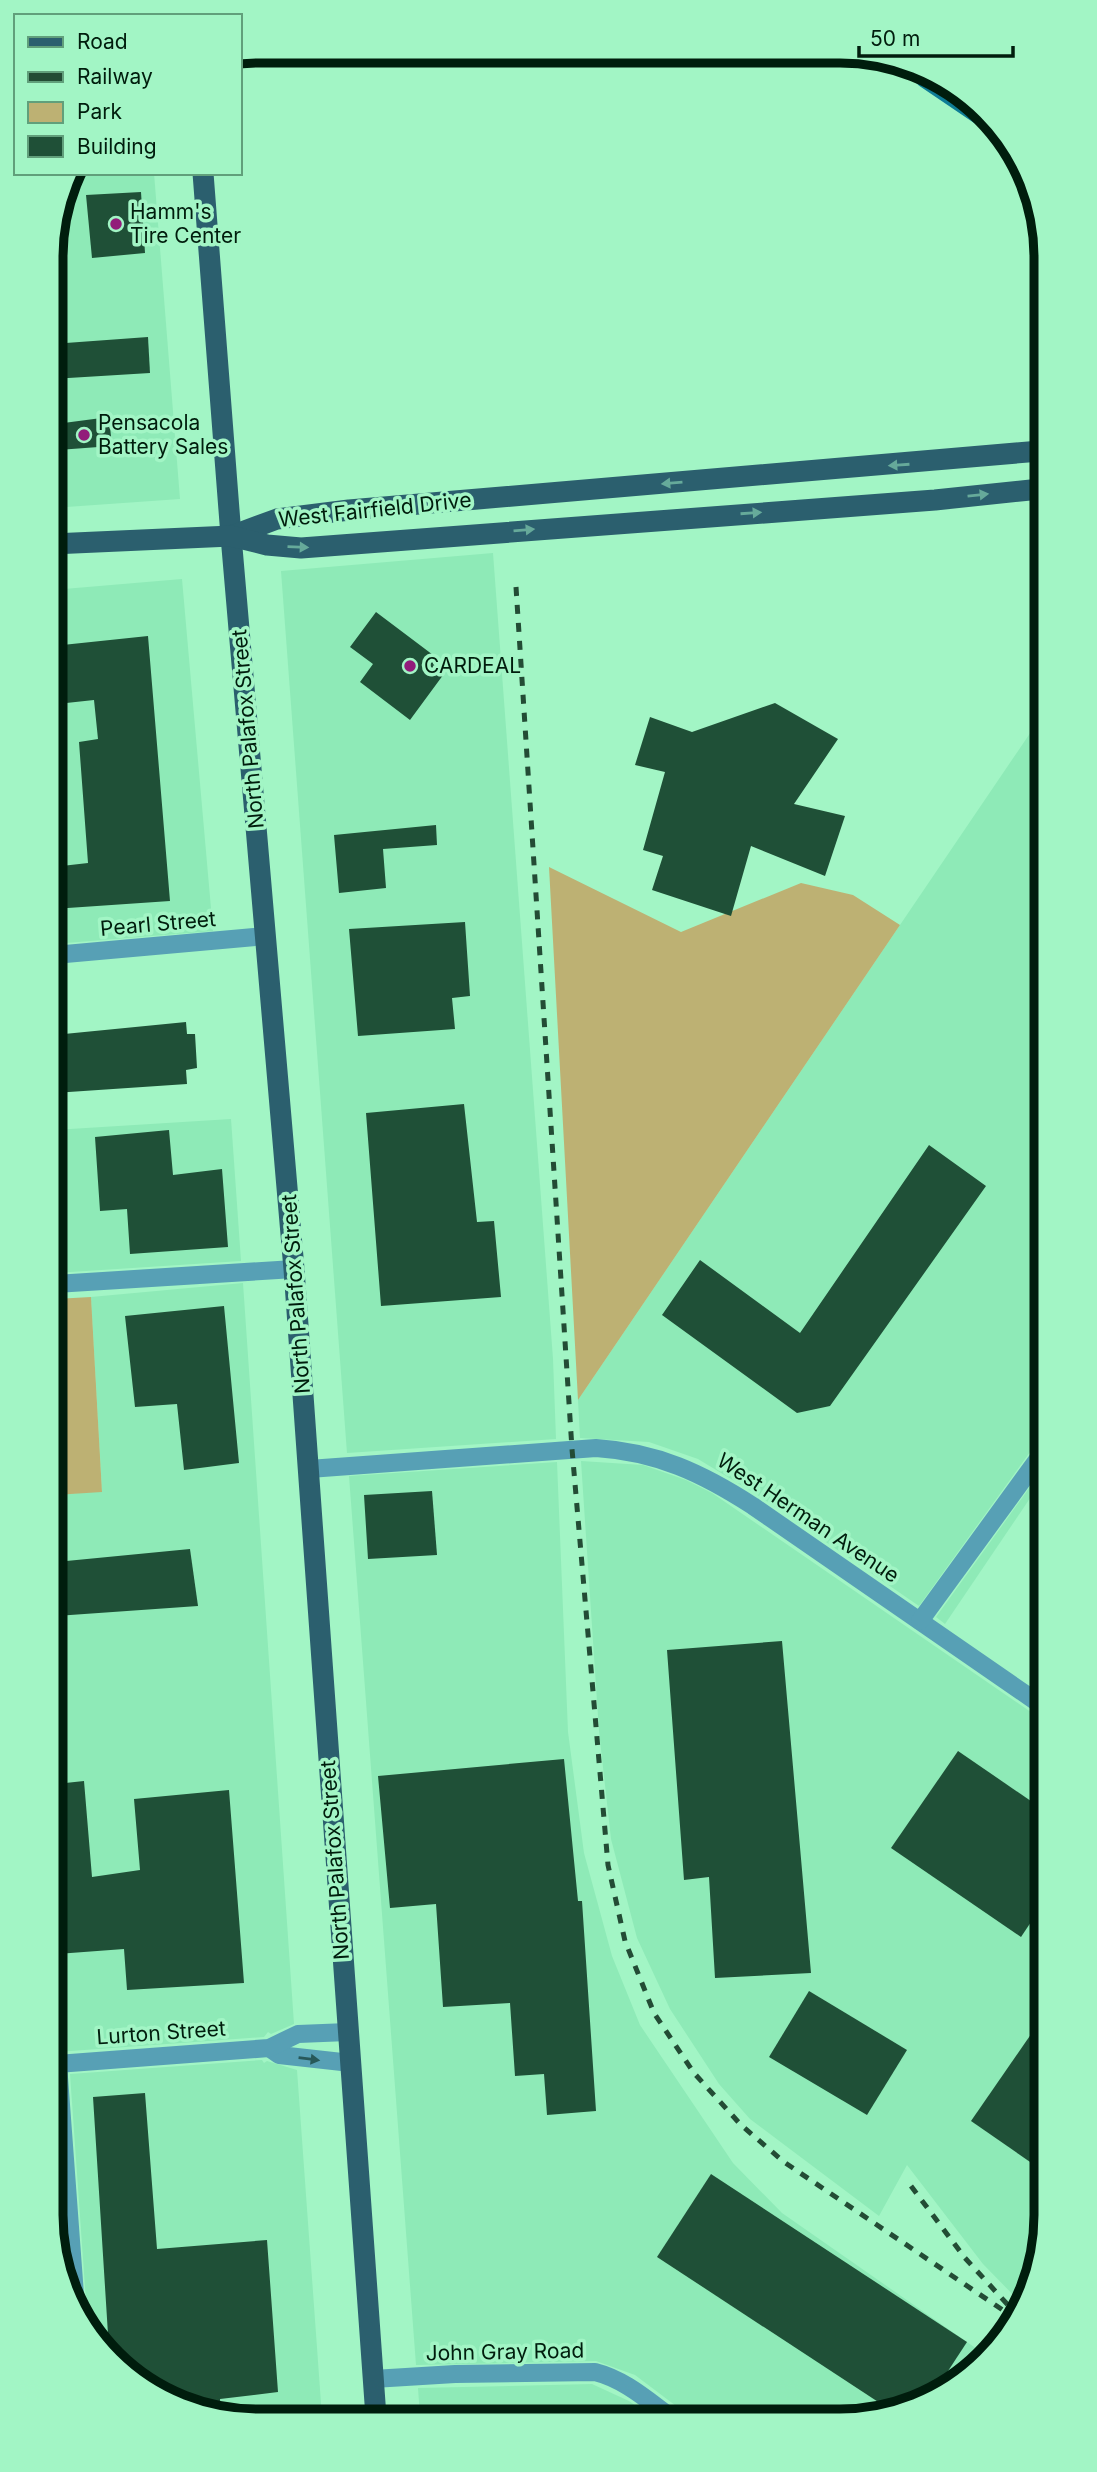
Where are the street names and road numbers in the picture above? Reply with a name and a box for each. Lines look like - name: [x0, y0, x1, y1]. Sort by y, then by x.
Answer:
- street label: West Fairfield Drive: [277, 487, 473, 532]
- street label: North Palafox Street: [226, 628, 269, 830]
- street label: Pearl Street: [99, 906, 217, 941]
- street label: North Palafox Street: [276, 1193, 315, 1395]
- street label: West Herman Avenue: [713, 1447, 904, 1588]
- street label: North Palafox Street: [315, 1759, 354, 1961]
- street label: Lurton Street: [96, 2016, 226, 2049]
- street label: John Gray Road: [425, 2338, 585, 2365]

